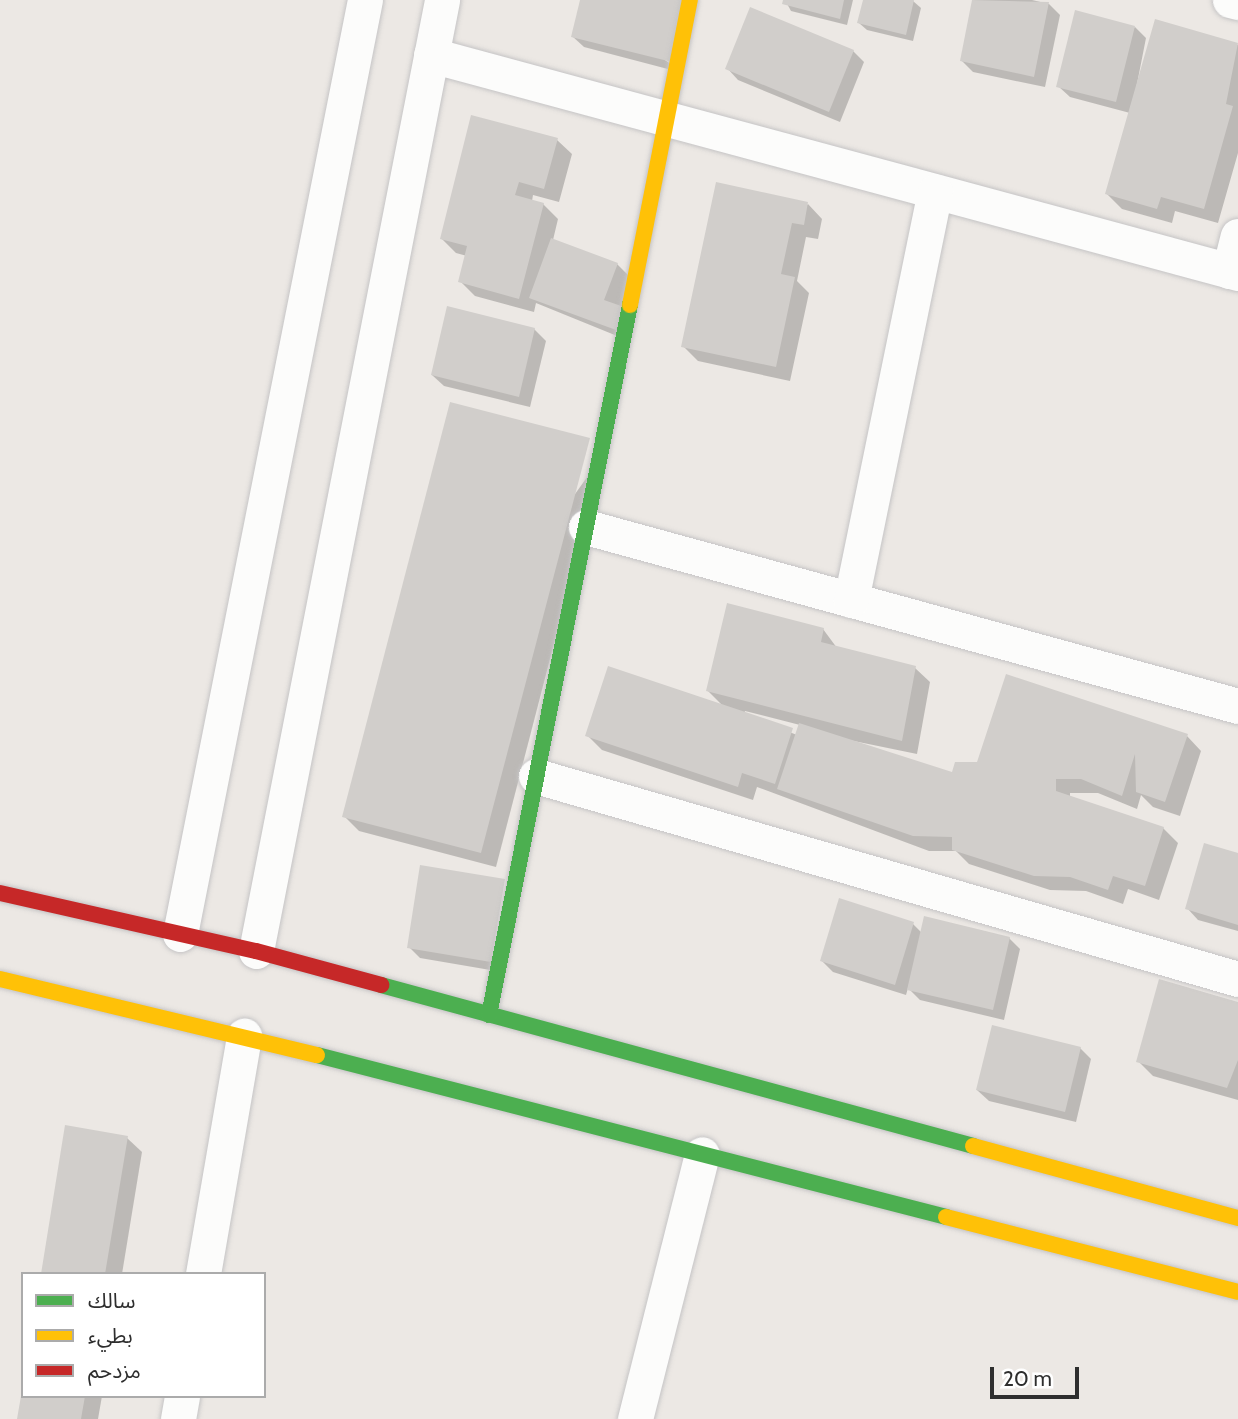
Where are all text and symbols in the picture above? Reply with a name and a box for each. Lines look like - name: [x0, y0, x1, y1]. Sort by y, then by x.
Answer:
- legend: [21, 1272, 266, 1398]
- text: سالك: [88, 1288, 135, 1313]
- text: بطيء: [88, 1323, 133, 1348]
- scale bar: [993, 1352, 1082, 1396]
- text: مزدحم: [88, 1358, 141, 1383]
- text: 20 m: [1003, 1366, 1052, 1391]

